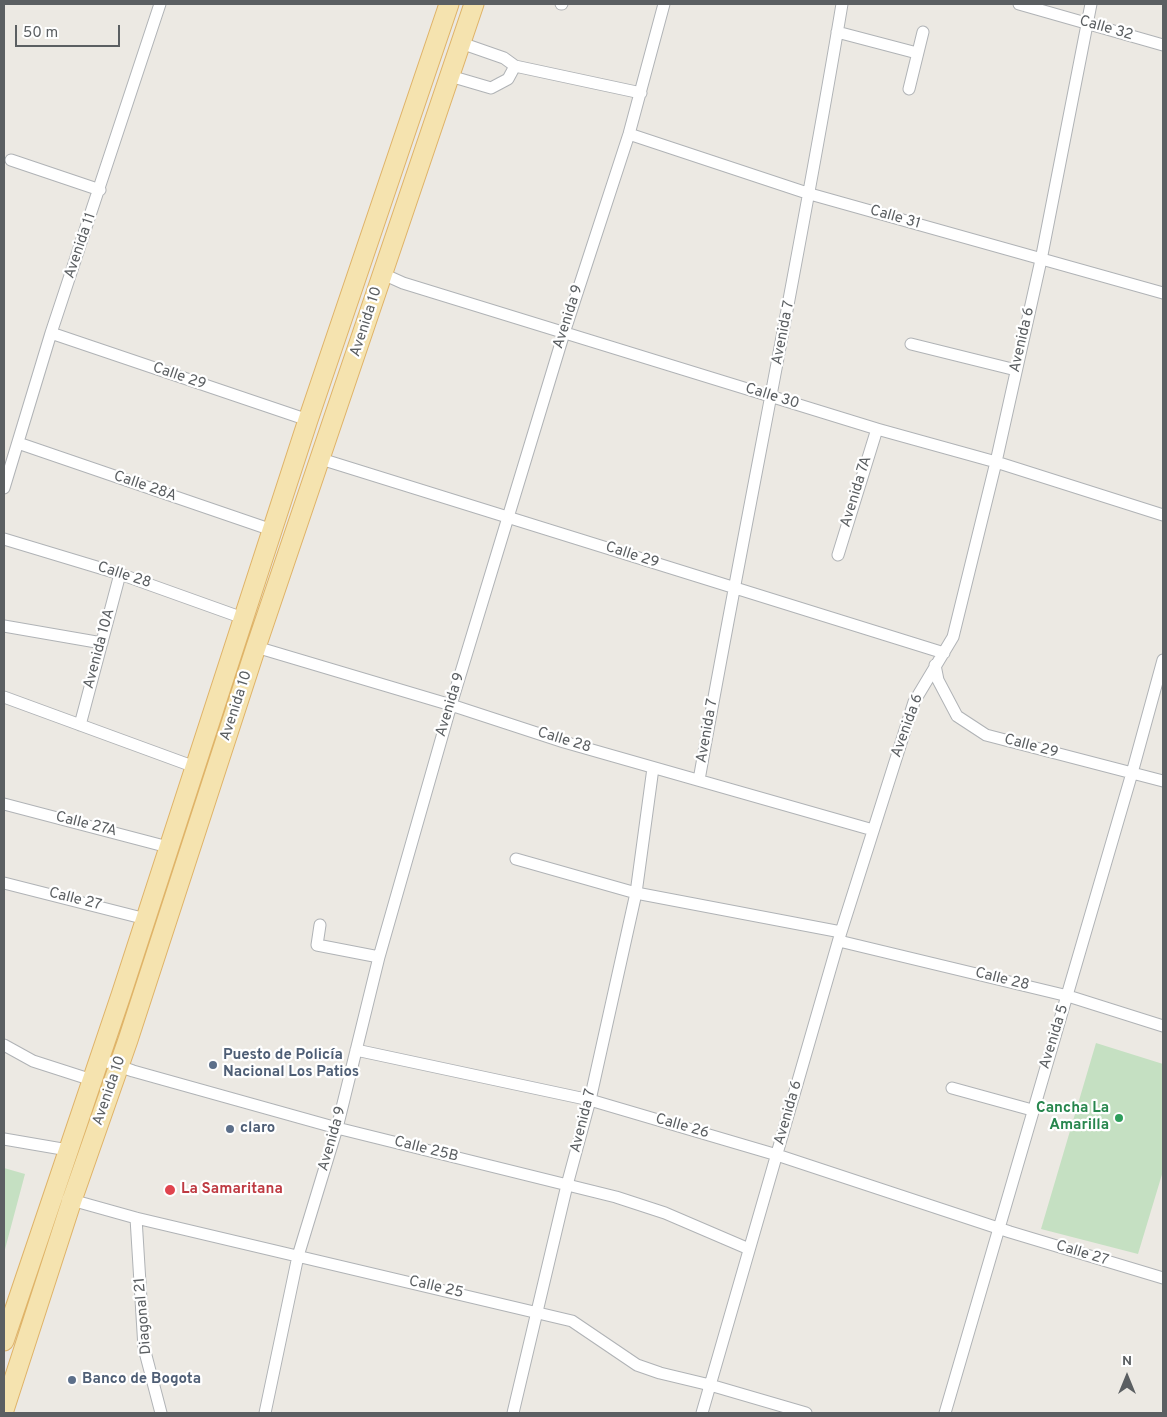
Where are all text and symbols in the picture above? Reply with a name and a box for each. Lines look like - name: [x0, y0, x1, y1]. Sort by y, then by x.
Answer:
- street label: Calle 32: [1077, 13, 1135, 45]
- scale bar: [18, 15, 122, 47]
- text: 50 m: [23, 24, 58, 43]
- street label: Calle 31: [868, 202, 922, 234]
- street label: Avenida 11: [61, 211, 101, 281]
- street label: Avenida 9: [550, 283, 588, 351]
- street label: Avenida 10: [347, 285, 387, 359]
- street label: Avenida 7: [769, 299, 799, 367]
- street label: Avenida 6: [1007, 306, 1039, 374]
- street label: Calle 29: [150, 360, 208, 394]
- street label: Calle 30: [743, 380, 801, 414]
- street label: Avenida 7A: [838, 454, 876, 530]
- street label: Calle 28A: [111, 468, 179, 506]
- street label: Calle 29: [603, 539, 661, 573]
- street label: Calle 28: [95, 559, 153, 593]
- street label: Avenida 10A: [81, 607, 119, 691]
- street label: Avenida 10: [217, 669, 257, 743]
- street label: Avenida 9: [433, 671, 469, 739]
- street label: Avenida 6: [888, 692, 928, 760]
- street label: Avenida 7: [693, 697, 723, 765]
- street label: Calle 28: [535, 724, 593, 758]
- street label: Calle 29: [1002, 731, 1060, 763]
- street label: Calle 27A: [54, 809, 118, 841]
- street label: Calle 27: [47, 885, 103, 915]
- street label: Calle 28: [973, 965, 1031, 995]
- street label: Avenida 5: [1037, 1002, 1073, 1072]
- place label: Puesto de Policía Nacional Los Patios: [223, 1047, 359, 1082]
- street label: Avenida 10: [90, 1054, 130, 1128]
- marker: Puesto de Policía Nacional Los Patios: [207, 1059, 219, 1071]
- street label: Avenida 6: [771, 1079, 807, 1147]
- street label: Avenida 7: [567, 1087, 601, 1155]
- place label: Cancha La Amarilla: [1036, 1100, 1109, 1135]
- street label: Avenida 9: [315, 1105, 351, 1173]
- street label: Calle 26: [653, 1111, 711, 1143]
- marker: Cancha La Amarilla: [1113, 1112, 1125, 1124]
- place label: claro: [240, 1120, 275, 1138]
- marker: claro: [224, 1123, 236, 1135]
- street label: Calle 25B: [392, 1133, 460, 1167]
- place label: La Samaritana: [181, 1181, 283, 1199]
- marker: La Samaritana: [163, 1183, 177, 1197]
- street label: Calle 27: [1054, 1238, 1110, 1270]
- street label: Calle 25: [407, 1273, 465, 1303]
- street label: Diagonal 21: [132, 1277, 156, 1355]
- north arrow: [1102, 1352, 1152, 1402]
- text: N: [1122, 1353, 1132, 1370]
- place label: Banco de Bogota: [82, 1371, 201, 1389]
- marker: Banco de Bogota: [66, 1374, 78, 1386]

